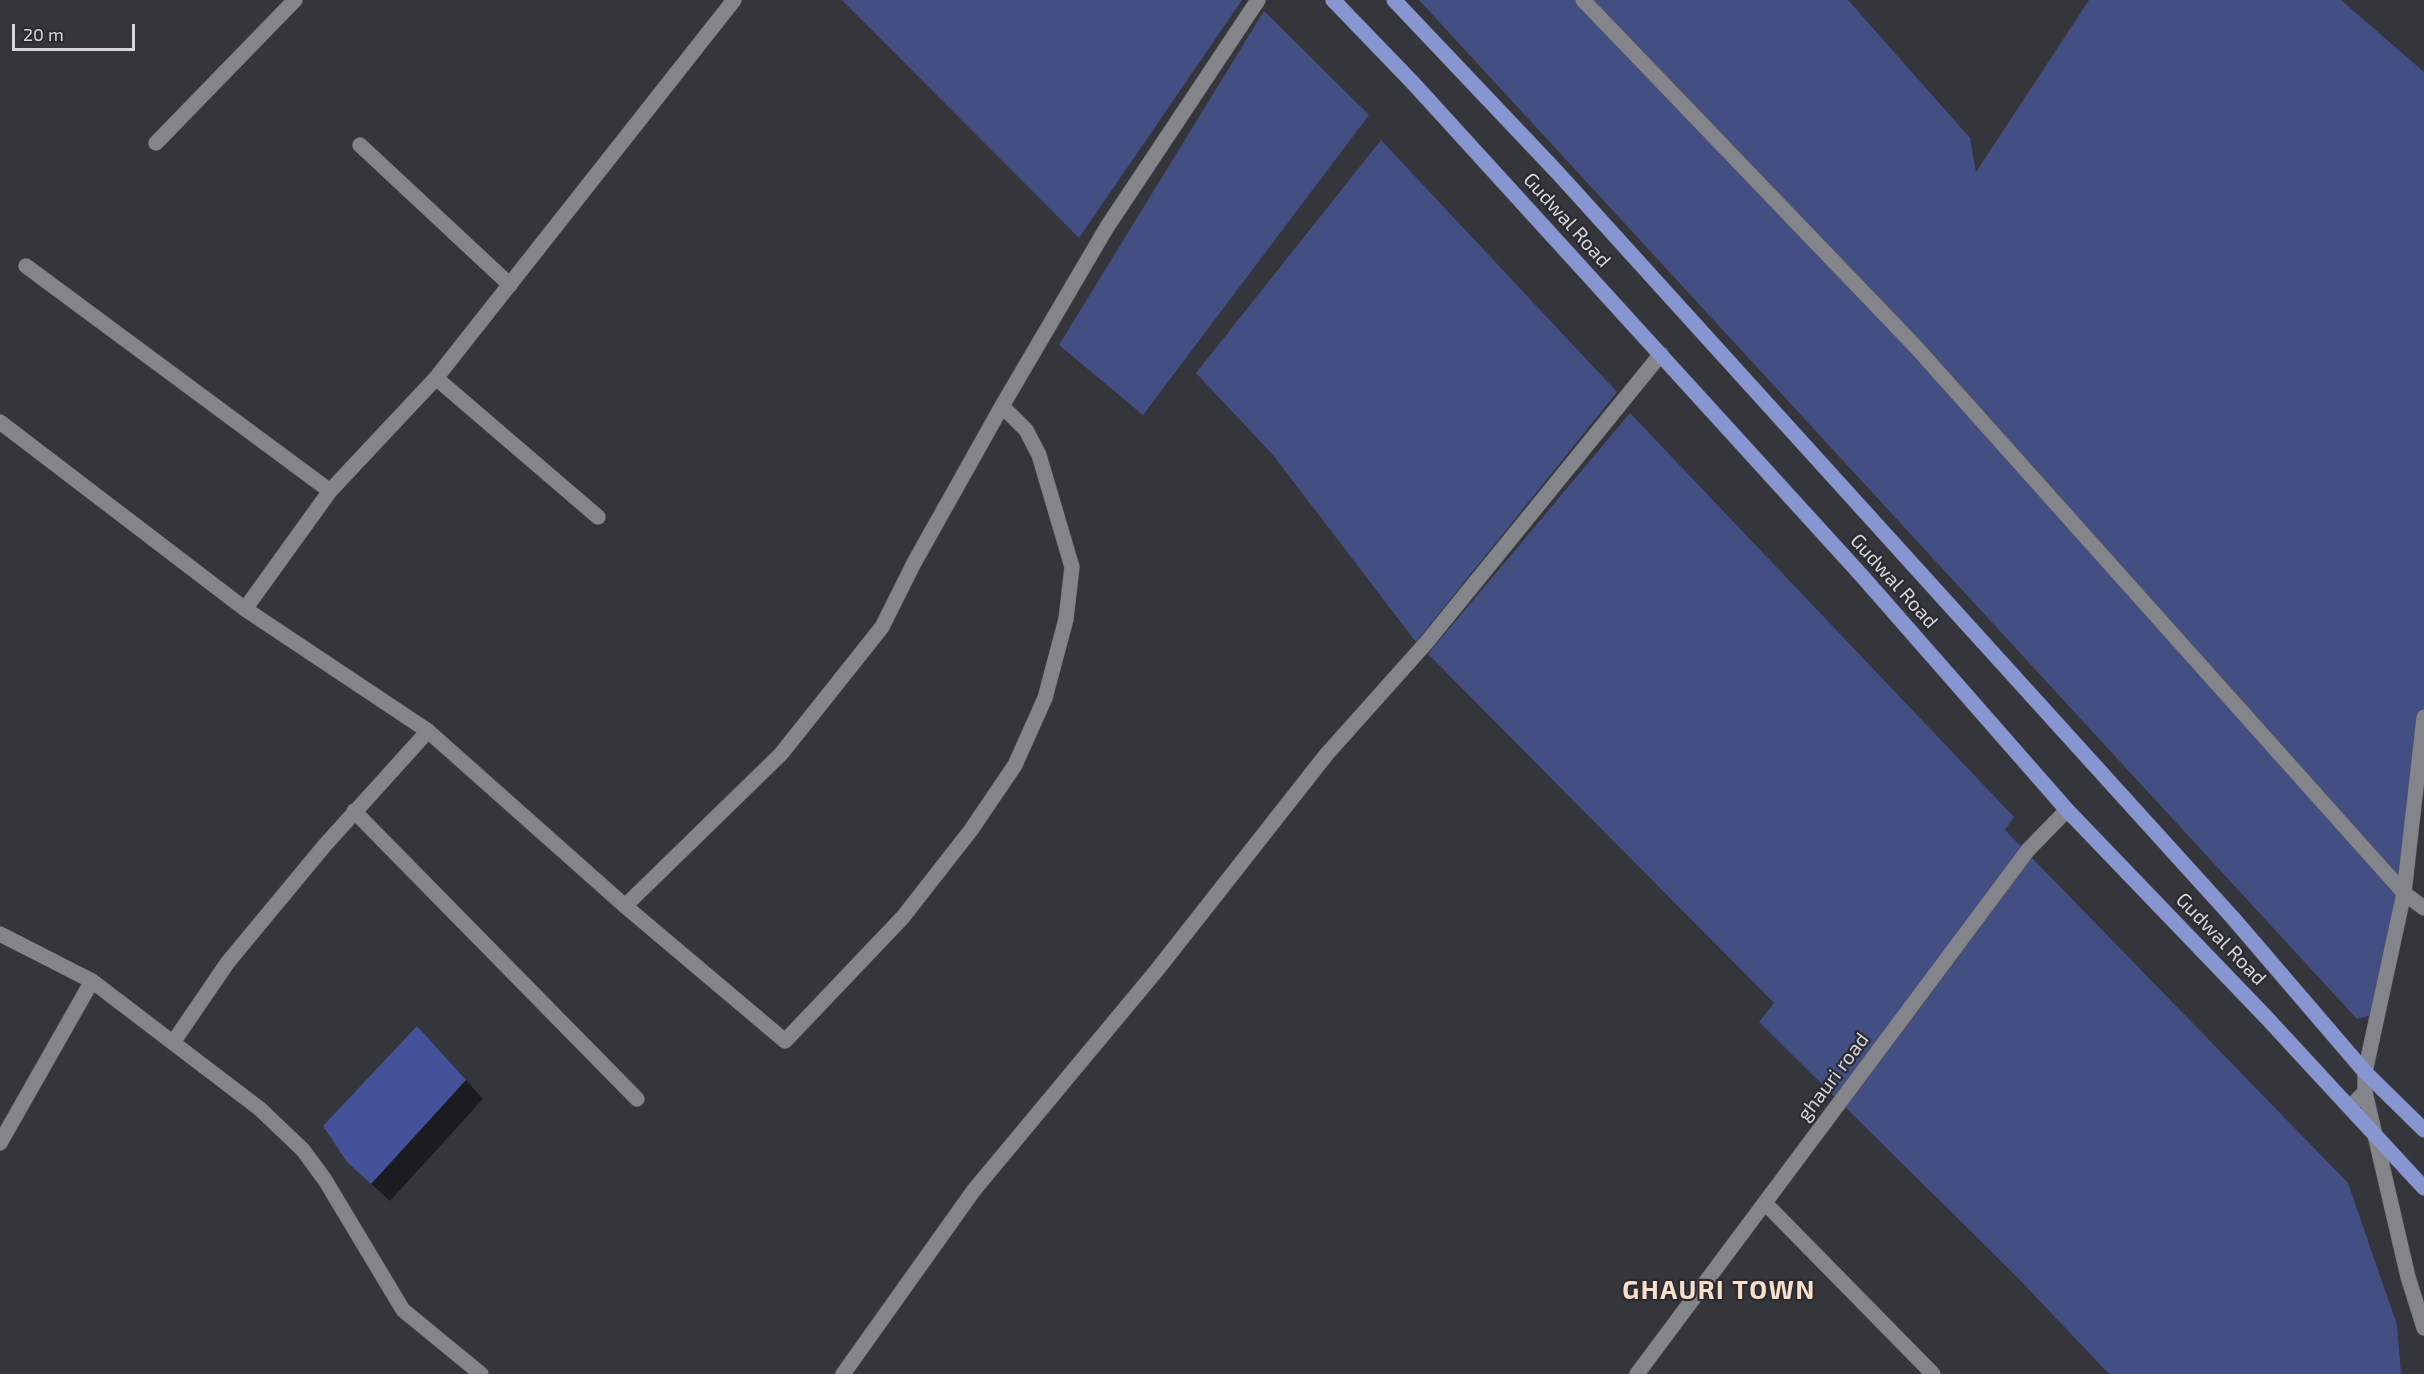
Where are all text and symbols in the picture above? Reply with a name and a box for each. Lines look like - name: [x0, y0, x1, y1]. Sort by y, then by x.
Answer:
- scale bar: [15, 12, 138, 50]
- text: 20 m: [23, 23, 64, 45]
- street label: Gudwal Road: [1518, 168, 1616, 272]
- street label: Gudwal Road: [1845, 529, 1943, 633]
- street label: Gudwal Road: [2171, 888, 2271, 990]
- street label: ghauri road: [1792, 1028, 1874, 1126]
- district label: GHAURI TOWN: [1622, 1274, 1816, 1306]

